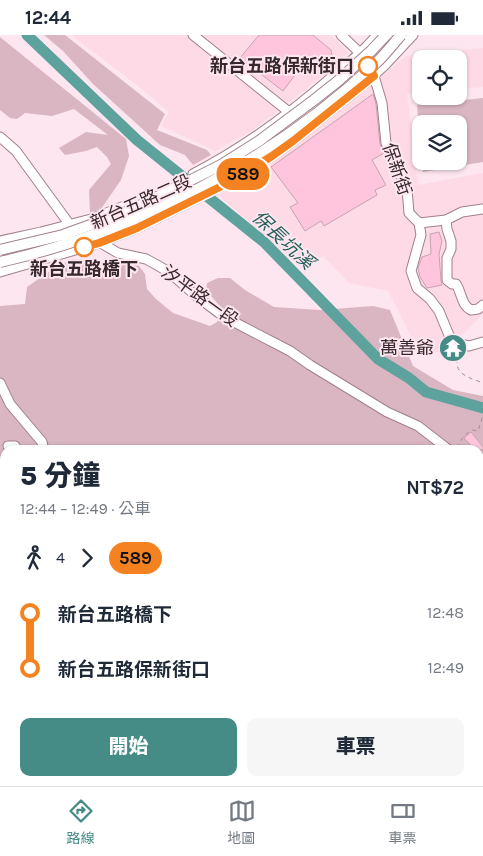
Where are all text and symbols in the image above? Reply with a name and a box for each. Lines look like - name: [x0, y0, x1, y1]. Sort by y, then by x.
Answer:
- text: 12:44: [25, 7, 71, 29]
- map controls: [412, 50, 467, 170]
- button: locate: [412, 50, 467, 105]
- place label: 新台五路保新街口: [210, 55, 354, 77]
- marker: 新台五路保新街口: [358, 56, 378, 76]
- button: layers: [412, 115, 467, 170]
- street label: 保新街: [378, 140, 416, 198]
- line badge: 589: [214, 158, 272, 190]
- text: 589: [226, 163, 260, 185]
- street label: 新台五路二段: [87, 170, 195, 234]
- water label: 保長坑溪: [248, 206, 320, 276]
- marker: 新台五路橋下: [74, 237, 94, 257]
- place label: 新台五路橋下: [30, 258, 138, 280]
- street label: 汐平路一段: [157, 261, 243, 331]
- temple icon: 萬善爺: [438, 333, 468, 363]
- place label: 萬善爺: [380, 337, 434, 359]
- text: 5 分鐘: [20, 459, 100, 492]
- text: NT$72: [406, 477, 464, 499]
- text: 12:44 – 12:49 · 公車: [20, 499, 150, 518]
- icon: walk: [20, 544, 48, 572]
- icon: forward: [73, 544, 101, 572]
- text: 589: [119, 547, 152, 569]
- text: 4: [56, 548, 65, 567]
- text: 12:48: [427, 603, 464, 622]
- text: 新台五路橋下: [58, 604, 172, 626]
- text: 12:49: [428, 658, 464, 677]
- text: 新台五路保新街口: [58, 659, 210, 681]
- button: 開始: [20, 718, 237, 776]
- button: 車票: [247, 718, 464, 776]
- tab: 路線: [67, 797, 95, 847]
- tab: 地圖: [228, 797, 256, 847]
- tab: 車票: [389, 797, 417, 847]

